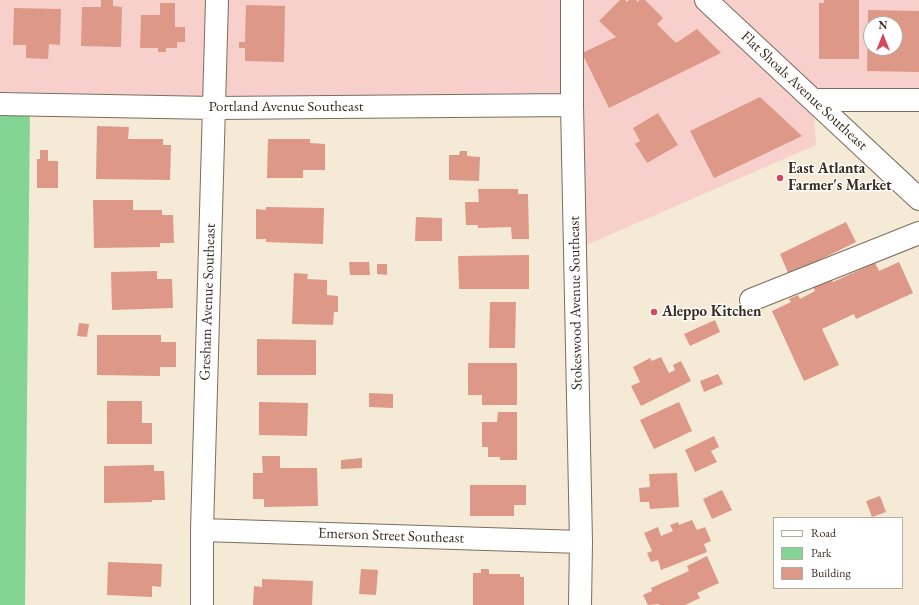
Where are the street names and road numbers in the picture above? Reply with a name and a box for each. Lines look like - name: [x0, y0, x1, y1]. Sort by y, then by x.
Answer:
- street label: Flat Shoals Avenue Southeast: [737, 28, 871, 154]
- street label: Portland Avenue Southeast: [209, 98, 363, 116]
- street label: Stokeswood Avenue Southeast: [565, 216, 587, 390]
- street label: Gresham Avenue Southeast: [196, 223, 220, 381]
- street label: Emerson Street Southeast: [318, 524, 464, 548]

